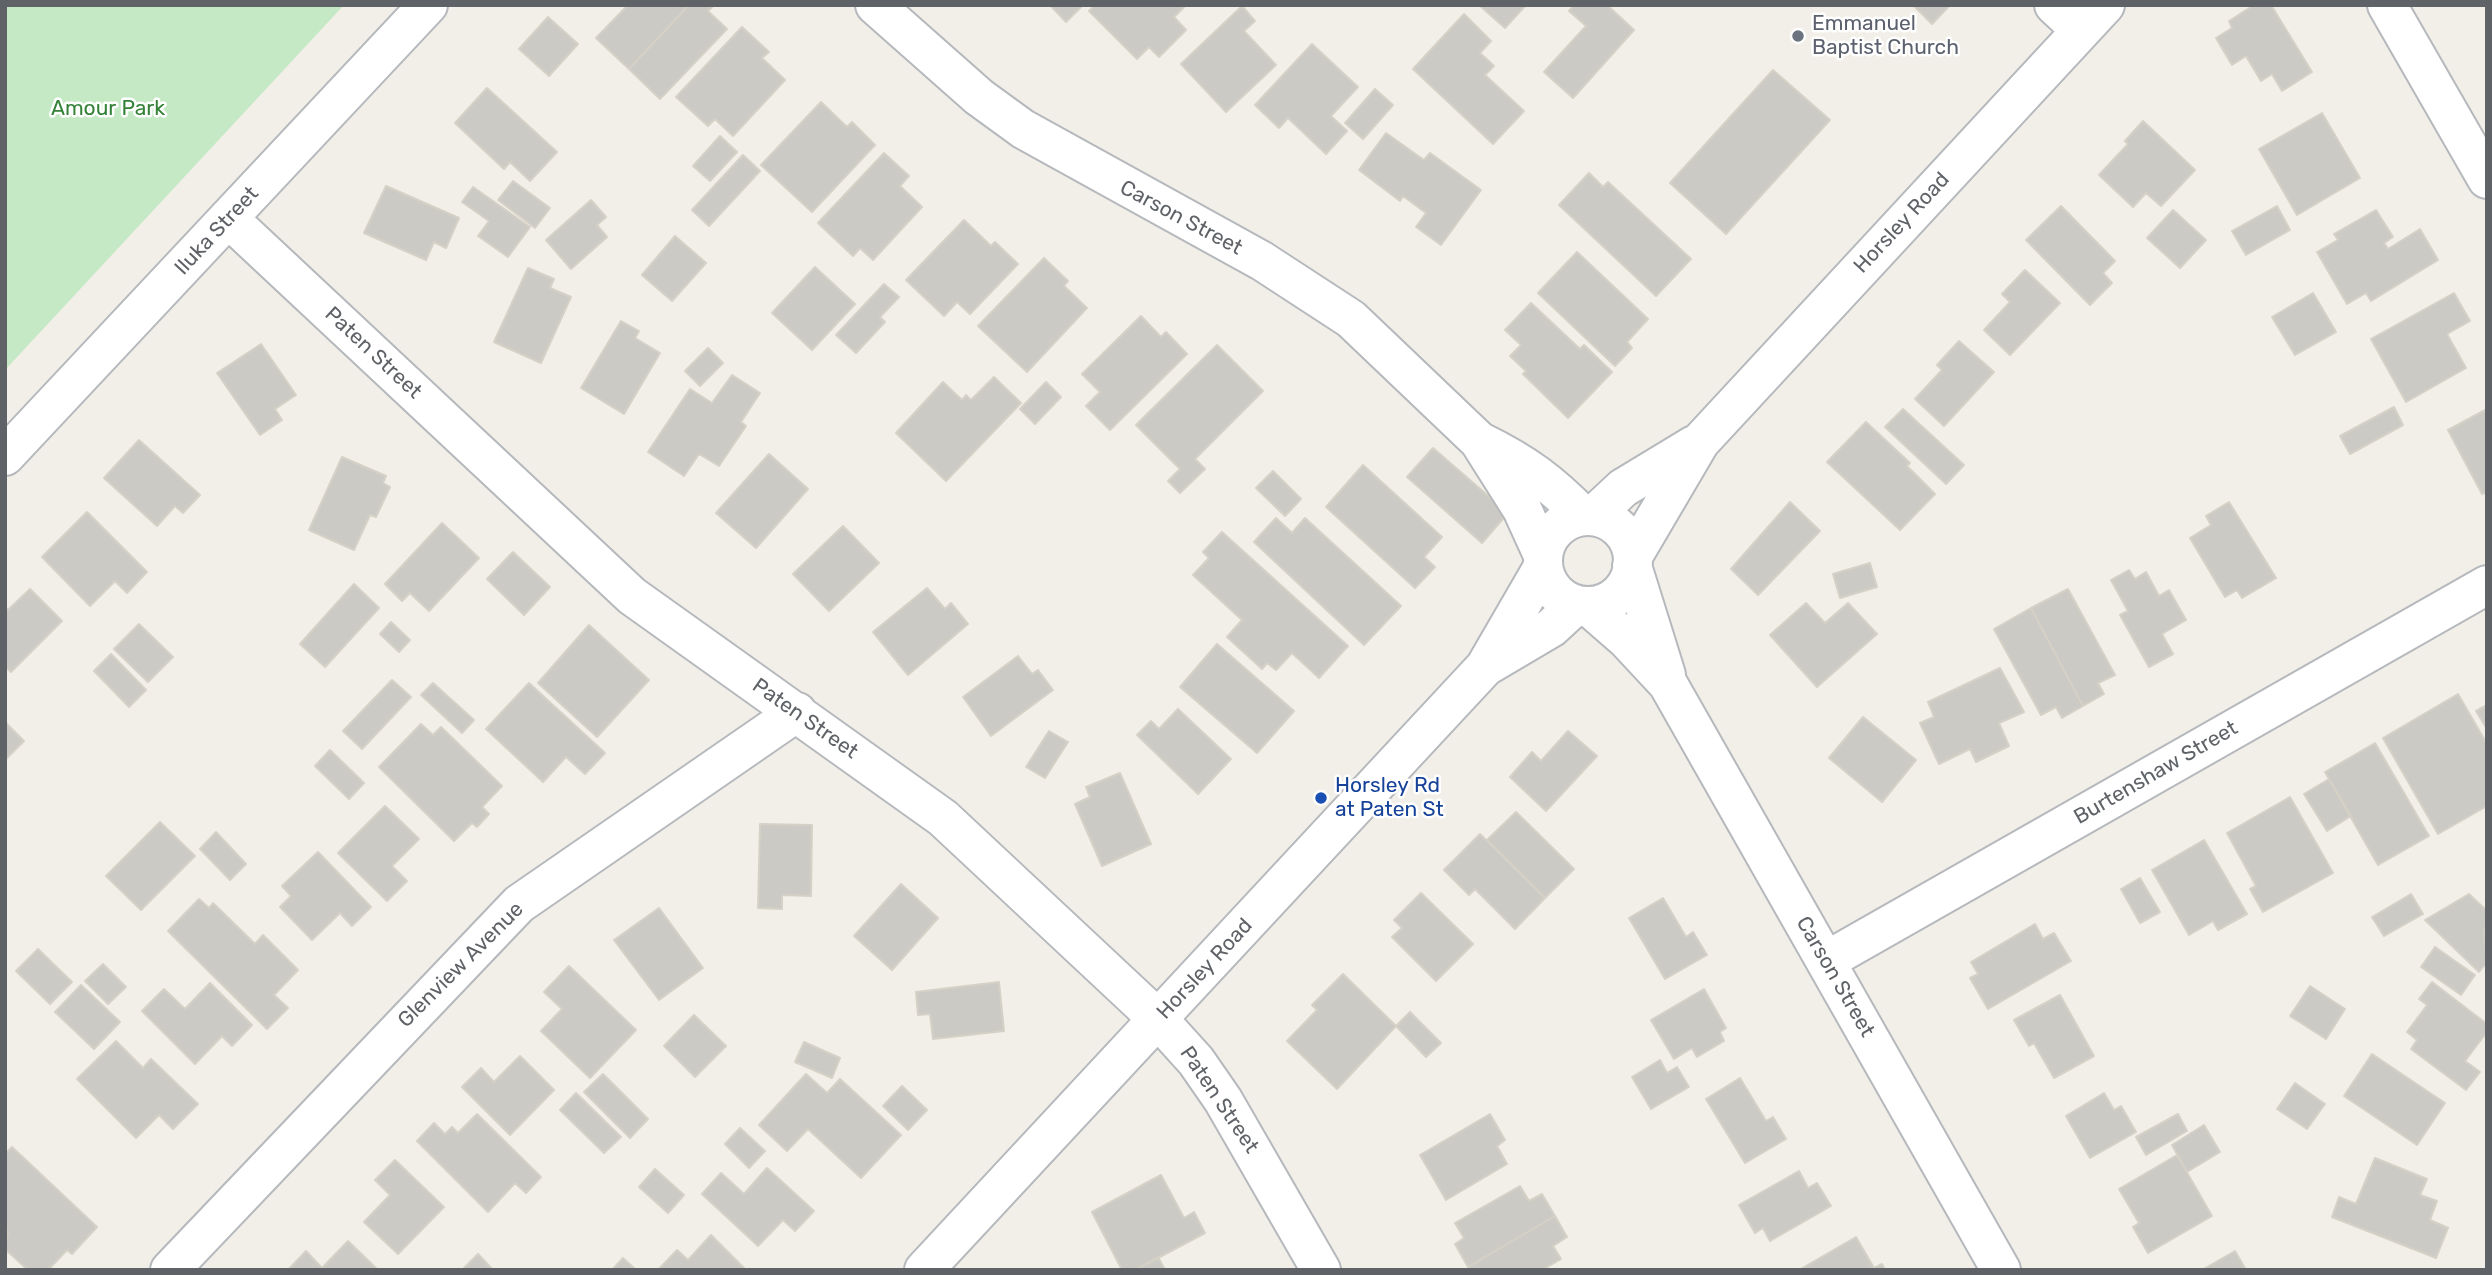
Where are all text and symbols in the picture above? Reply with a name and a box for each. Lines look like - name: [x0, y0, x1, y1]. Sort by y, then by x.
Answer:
- place label: Emmanuel Baptist Church: [1812, 11, 1959, 61]
- marker: Emmanuel Baptist Church: [1790, 28, 1806, 44]
- park label: Amour Park: [51, 96, 165, 122]
- street label: Horsley Road: [1849, 167, 1955, 279]
- street label: Carson Street: [1116, 175, 1246, 261]
- street label: Iluka Street: [170, 182, 264, 280]
- street label: Paten Street: [319, 302, 427, 404]
- street label: Paten Street: [747, 673, 863, 765]
- street label: Burtenshaw Street: [2070, 716, 2242, 830]
- place label: Horsley Rd at Paten St: [1335, 773, 1444, 823]
- marker: Horsley Rd at Paten St: [1313, 790, 1329, 806]
- street label: Glenview Avenue: [393, 897, 529, 1033]
- street label: Carson Street: [1790, 912, 1880, 1042]
- street label: Horsley Road: [1152, 913, 1258, 1025]
- street label: Paten Street: [1174, 1042, 1264, 1158]

